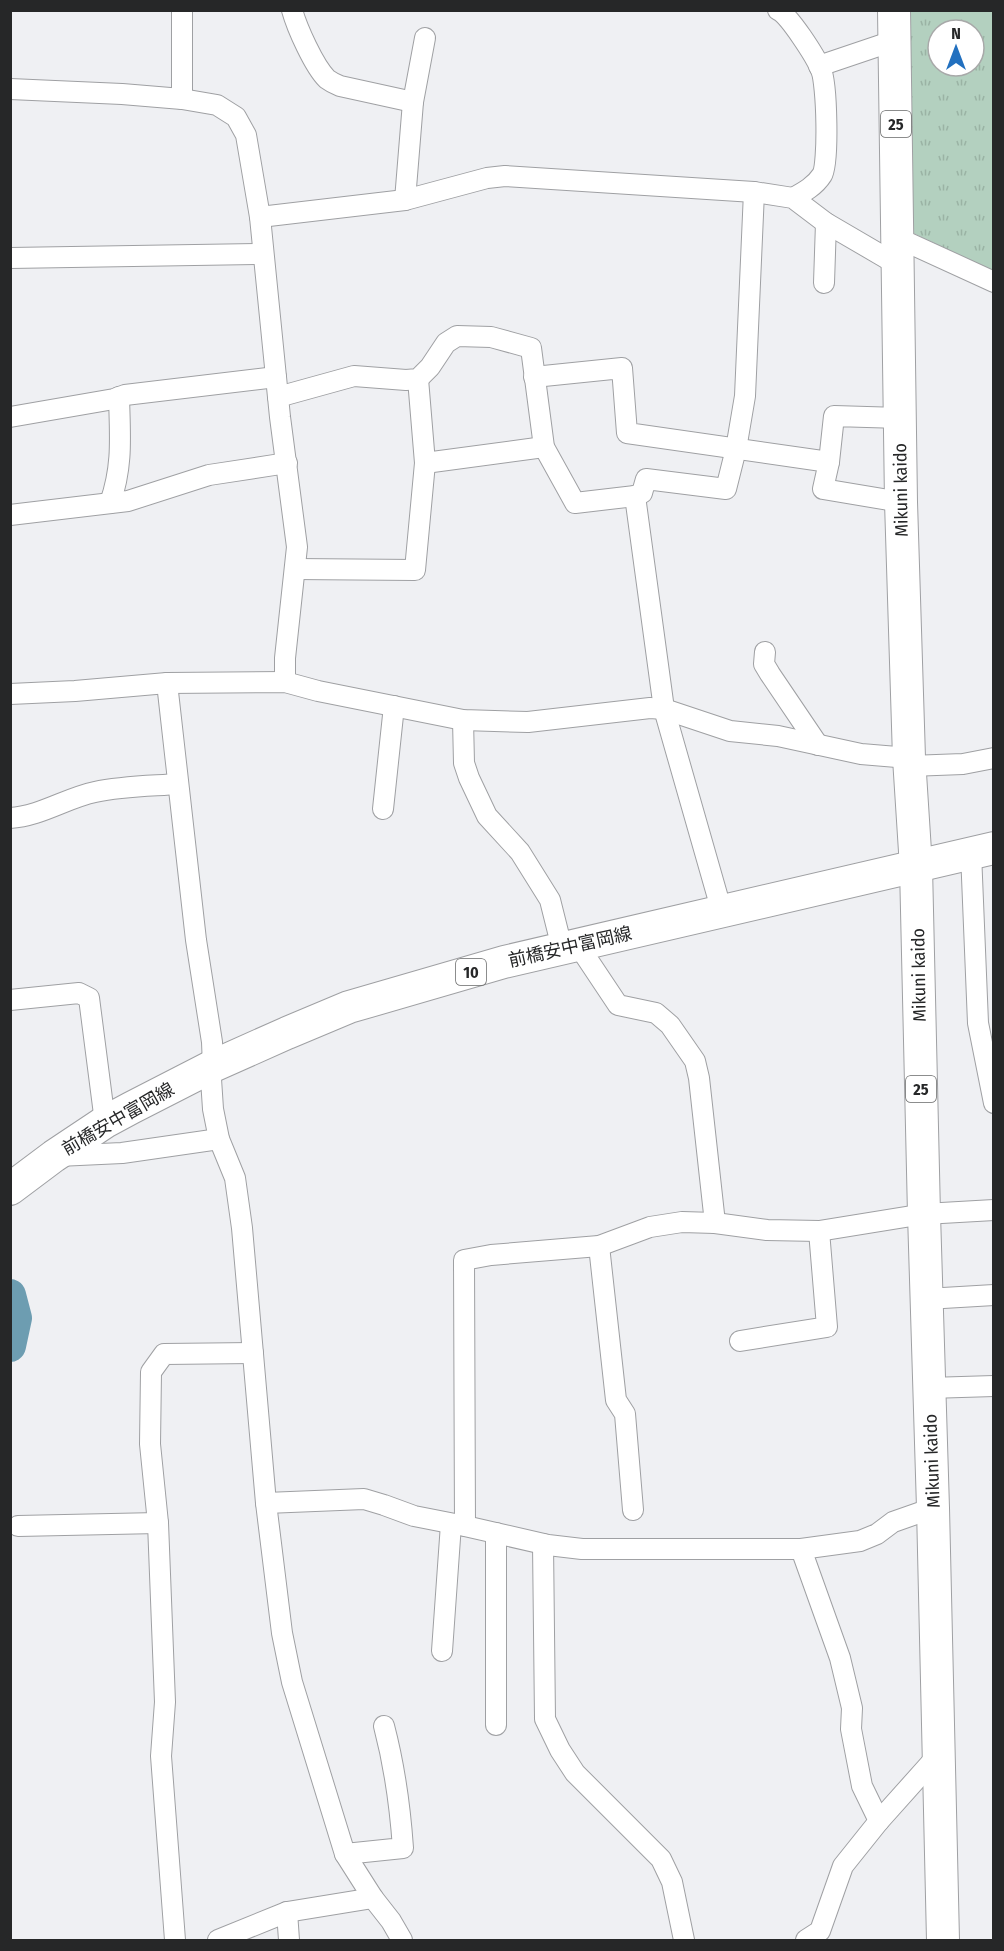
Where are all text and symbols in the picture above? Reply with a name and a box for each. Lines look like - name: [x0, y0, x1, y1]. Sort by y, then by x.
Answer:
- north arrow: [926, 18, 986, 78]
- text: N: [951, 24, 961, 43]
- road number: 25: [881, 111, 911, 137]
- street label: Mikuni kaido: [889, 443, 913, 537]
- street label: 前橋安中富岡線: [506, 922, 634, 972]
- street label: Mikuni kaido: [907, 928, 931, 1022]
- road number: 10: [456, 959, 486, 985]
- road number: 25: [906, 1076, 936, 1102]
- street label: 前橋安中富岡線: [58, 1078, 178, 1160]
- street label: Mikuni kaido: [919, 1414, 945, 1508]

